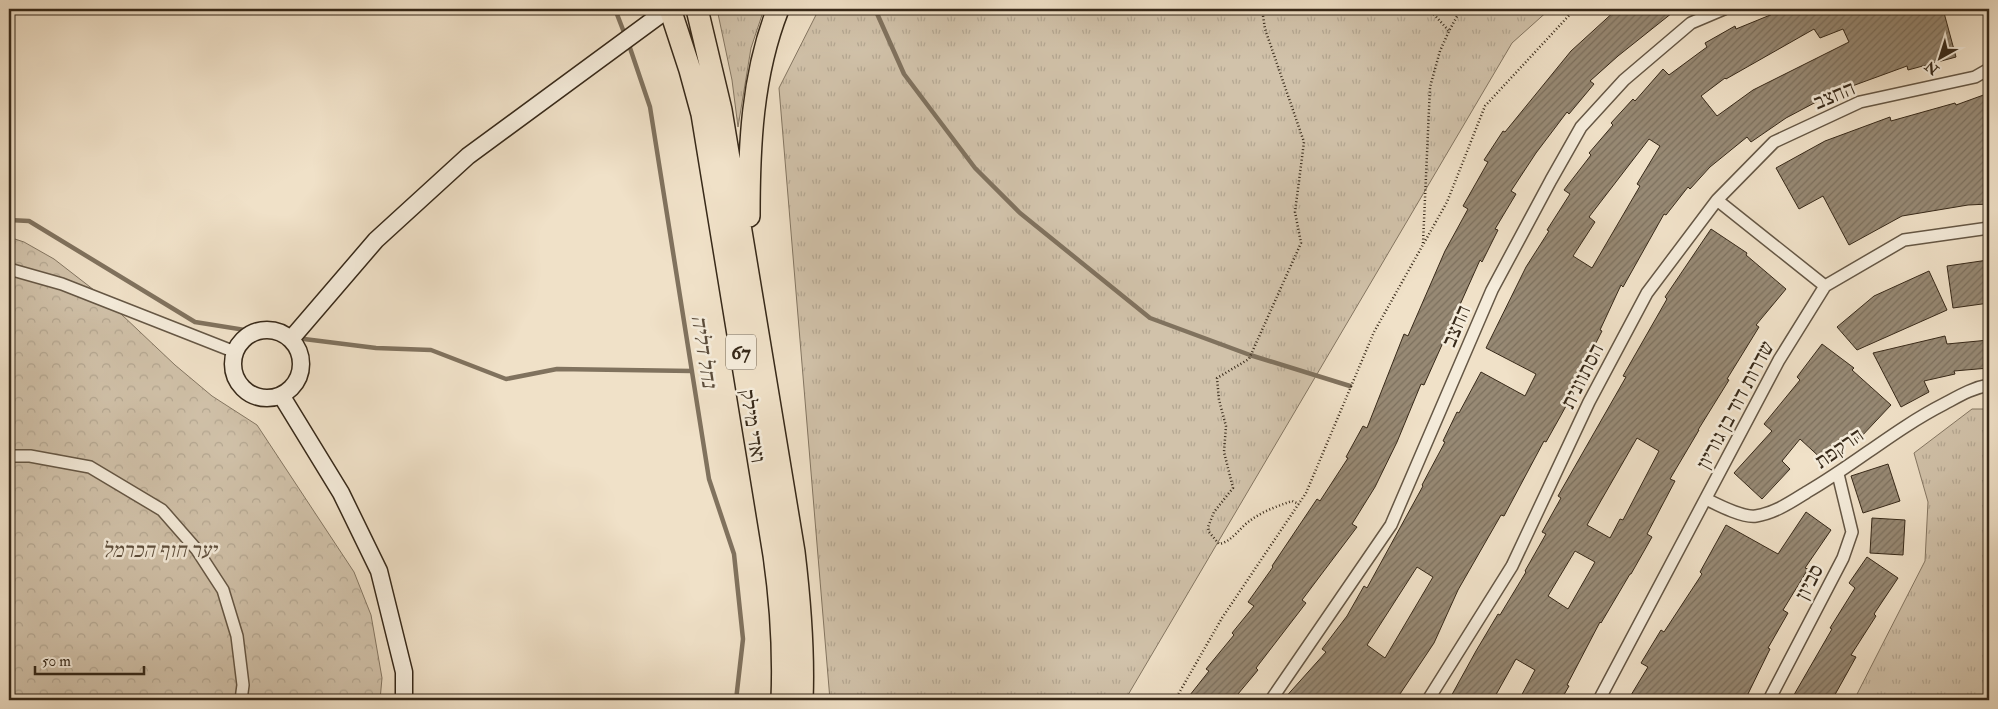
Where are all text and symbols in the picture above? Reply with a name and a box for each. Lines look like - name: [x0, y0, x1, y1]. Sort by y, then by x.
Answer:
- north arrow: [1916, 32, 1966, 82]
- text: N: [1922, 57, 1943, 79]
- street label: החצב: [1809, 75, 1859, 116]
- street label: החצב: [1436, 301, 1477, 351]
- water label: נחל דליה: [684, 313, 724, 391]
- road number: 67: [726, 334, 756, 370]
- street label: שדרות דוד בן גוריון: [1690, 336, 1781, 474]
- street label: הסתוונית: [1555, 339, 1610, 413]
- street label: ואדי מילק: [733, 387, 772, 465]
- street label: הרקפת: [1809, 422, 1869, 475]
- park label: יער חוף הכרמל: [102, 537, 219, 564]
- street label: סביון: [1789, 560, 1830, 605]
- scale bar: [35, 644, 144, 676]
- text: 50 m: [42, 652, 71, 671]

